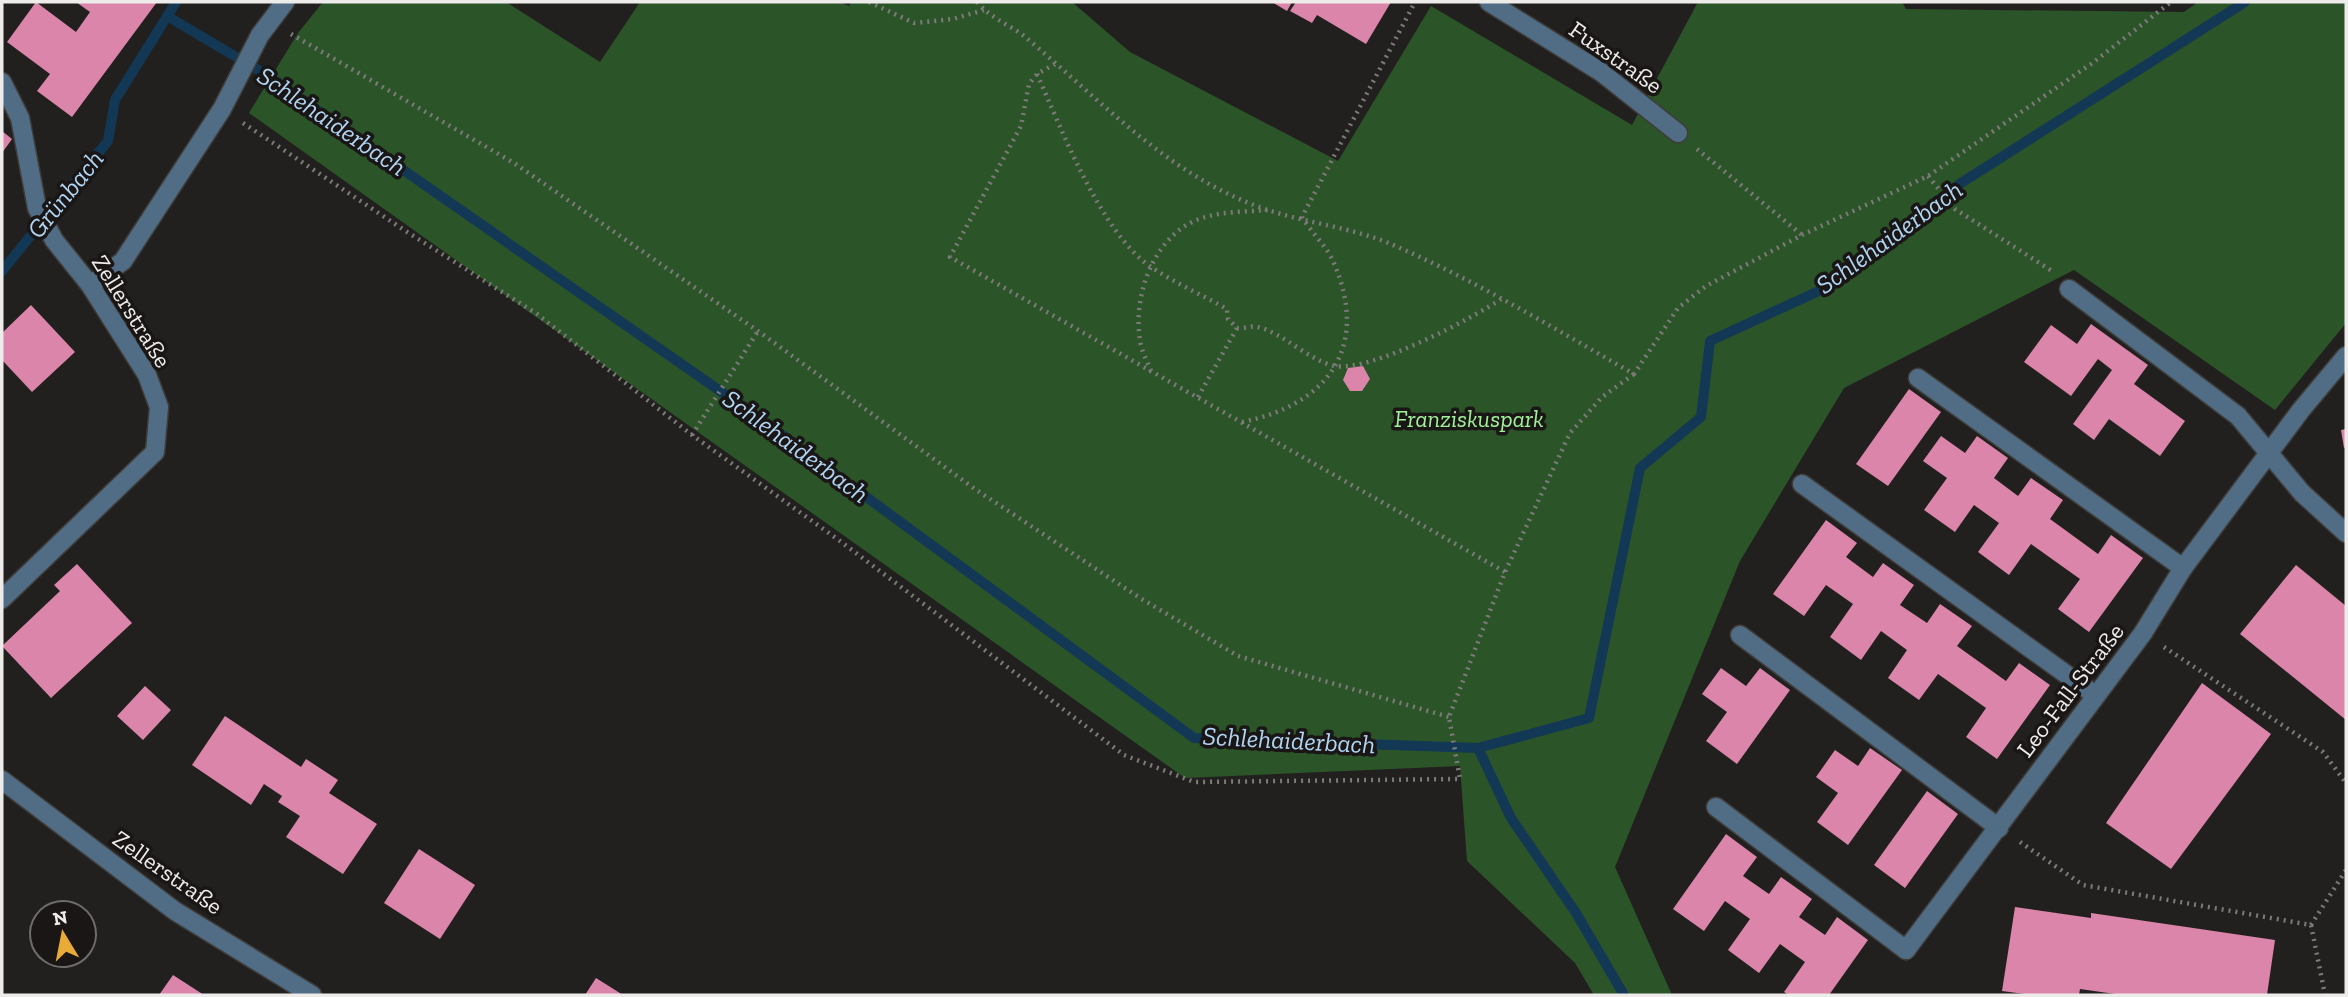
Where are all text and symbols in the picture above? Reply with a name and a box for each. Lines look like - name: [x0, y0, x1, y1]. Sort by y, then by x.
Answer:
- street label: Fuxstraße: [1564, 14, 1668, 100]
- water label: Schlehaiderbach: [251, 59, 413, 183]
- water label: Grünbach: [20, 143, 110, 245]
- water label: Schlehaiderbach: [1810, 173, 1968, 301]
- street label: Zellerstraße: [86, 249, 178, 373]
- water label: Schlehaiderbach: [717, 382, 875, 510]
- park label: Franziskuspark: [1394, 404, 1544, 433]
- street label: Leo-Fall-Straße: [2010, 617, 2130, 763]
- water label: Schlehaiderbach: [1202, 719, 1376, 761]
- street label: Zellerstraße: [108, 824, 228, 920]
- north arrow: [28, 899, 98, 969]
- text: N: [51, 905, 69, 930]

